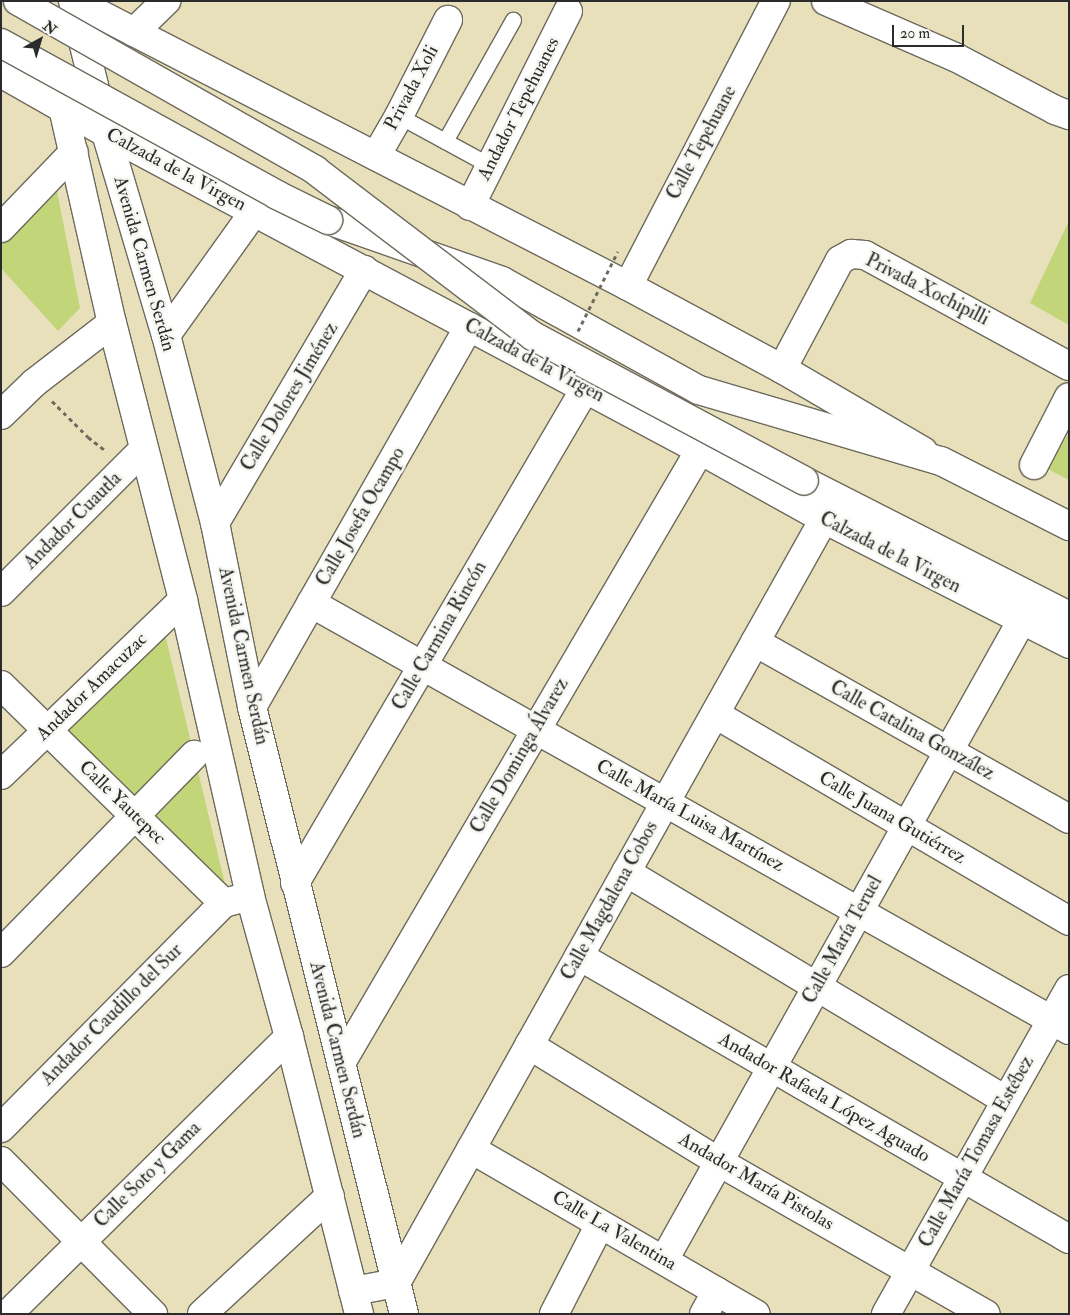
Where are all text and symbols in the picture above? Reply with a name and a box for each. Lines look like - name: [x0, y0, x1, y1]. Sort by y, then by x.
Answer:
- north arrow: [15, 15, 65, 65]
- scale bar: [895, 15, 968, 47]
- text: N: [40, 17, 60, 39]
- text: 20 m: [900, 24, 930, 43]
- street label: Andador Tepehuanes: [473, 34, 565, 184]
- street label: Privada Xoli: [380, 41, 444, 135]
- street label: Calle Tepehuane: [662, 82, 742, 204]
- street label: Calzada de la Virgen: [102, 124, 250, 216]
- street label: Avenida Carmen Serdán: [108, 174, 180, 354]
- street label: Privada Xochipilli: [861, 249, 993, 331]
- street label: Calzada de la Virgen: [460, 315, 608, 407]
- street label: Calle Dolores Jiménez: [237, 319, 343, 475]
- street label: Calle Josefa Ocampo: [312, 444, 410, 590]
- street label: Andador Cuautla: [19, 467, 127, 575]
- street label: Calzada de la Virgen: [816, 508, 964, 598]
- street label: Calle Carmina Rincón: [388, 557, 492, 715]
- street label: Avenida Carmen Serdán: [213, 565, 273, 747]
- street label: Andador Amacuzac: [32, 628, 152, 746]
- street label: Calle Dominga Álvarez: [466, 674, 574, 838]
- street label: Calle Catalina González: [826, 676, 998, 786]
- street label: Calle María Luisa Martínez: [592, 755, 788, 877]
- street label: Calle Yautepec: [74, 756, 170, 850]
- street label: Calle Juana Gutiérrez: [814, 767, 970, 869]
- street label: Calle Magdalena Cobos: [557, 818, 663, 984]
- street label: Calle María Teruel: [798, 872, 888, 1008]
- street label: Andador Caudillo del Sur: [36, 939, 188, 1091]
- street label: Avenida Carmen Serdán: [304, 959, 370, 1141]
- street label: Andador Rafaela López Aguado: [714, 1028, 934, 1168]
- street label: Calle María Tomasa Estébez: [915, 1052, 1039, 1252]
- street label: Calle Soto y Gama: [90, 1117, 206, 1233]
- street label: Andador María Pistolas: [674, 1128, 838, 1236]
- street label: Calle La Valentina: [548, 1186, 680, 1276]

